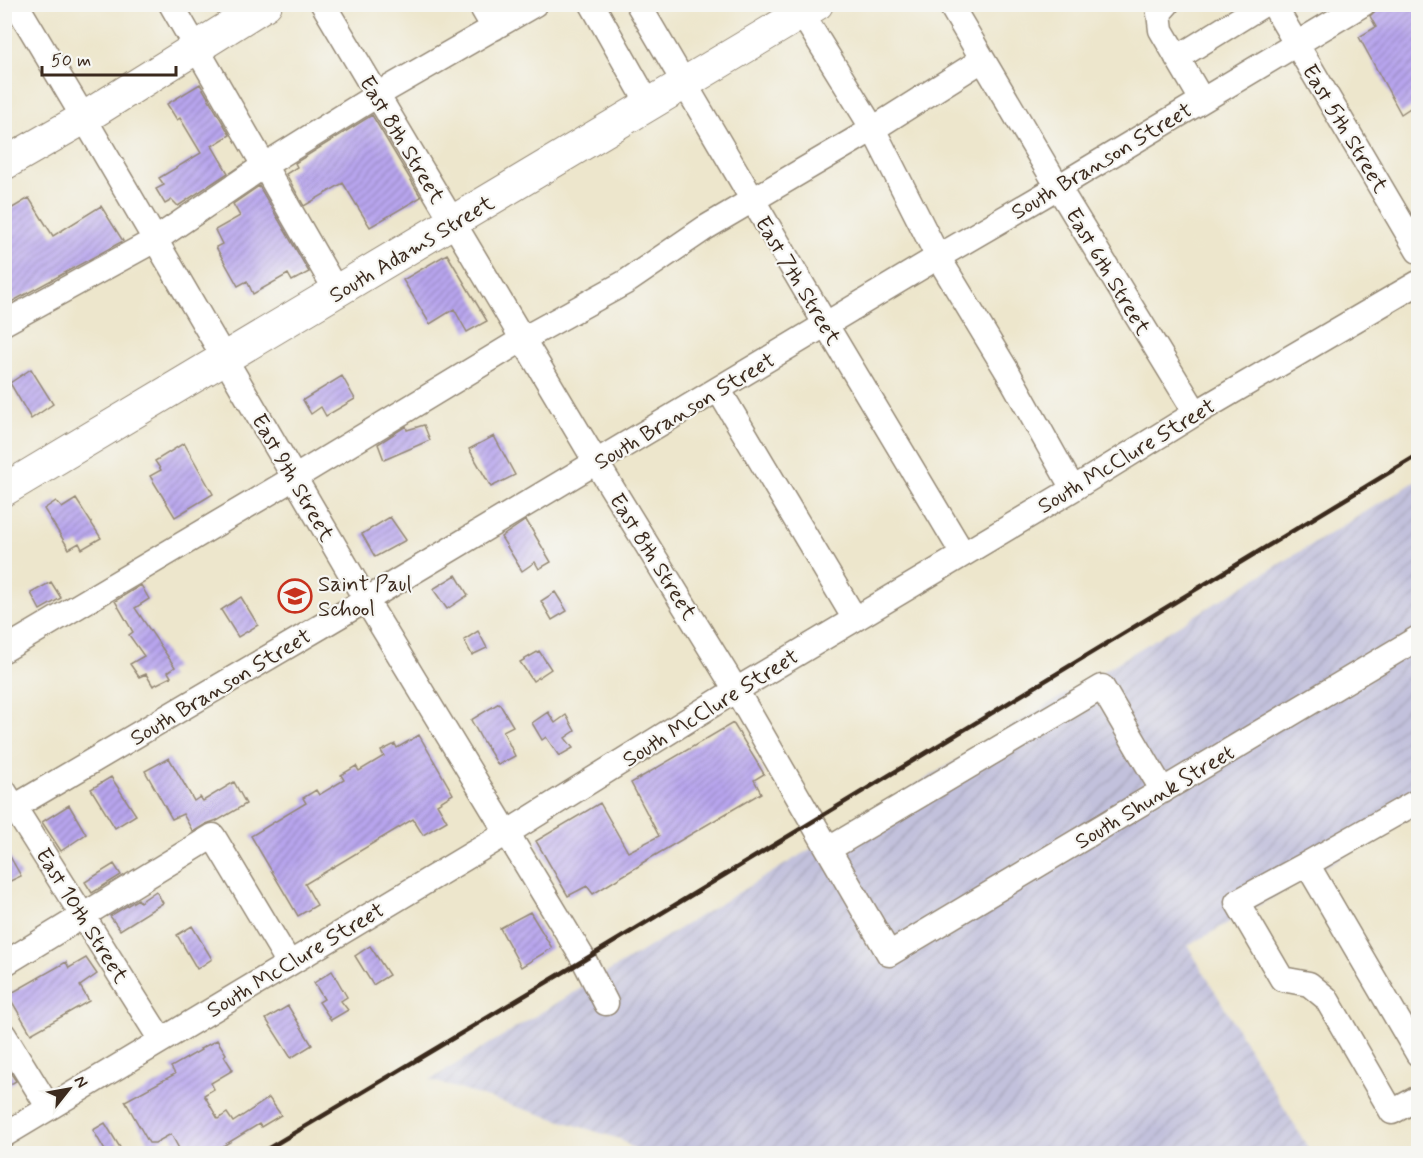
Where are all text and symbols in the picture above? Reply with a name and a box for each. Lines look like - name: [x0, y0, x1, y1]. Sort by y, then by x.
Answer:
- scale bar: [42, 39, 176, 77]
- text: 50 m: [51, 49, 91, 73]
- street label: East 5th Street: [1295, 59, 1394, 199]
- street label: East 8th Street: [352, 71, 451, 209]
- street label: South Branson Street: [1006, 97, 1198, 227]
- street label: South Adams Street: [324, 189, 500, 310]
- street label: East 6th Street: [1058, 203, 1156, 341]
- street label: East 7th Street: [748, 211, 847, 351]
- street label: South Branson Street: [589, 347, 781, 477]
- street label: South McClure Street: [1033, 393, 1221, 521]
- street label: East 9th Street: [244, 409, 340, 547]
- street label: East 8th Street: [602, 488, 703, 626]
- place label: Saint Paul School: [318, 571, 412, 624]
- school or university icon: Saint Paul School: [277, 578, 313, 614]
- street label: South Branson Street: [125, 623, 317, 753]
- street label: South McClure Street: [618, 643, 804, 774]
- street label: South Shunk Street: [1070, 739, 1240, 856]
- street label: East 10th Street: [28, 843, 134, 989]
- street label: South McClure Street: [202, 897, 390, 1025]
- north arrow: [39, 1059, 99, 1119]
- text: N: [69, 1072, 92, 1092]

